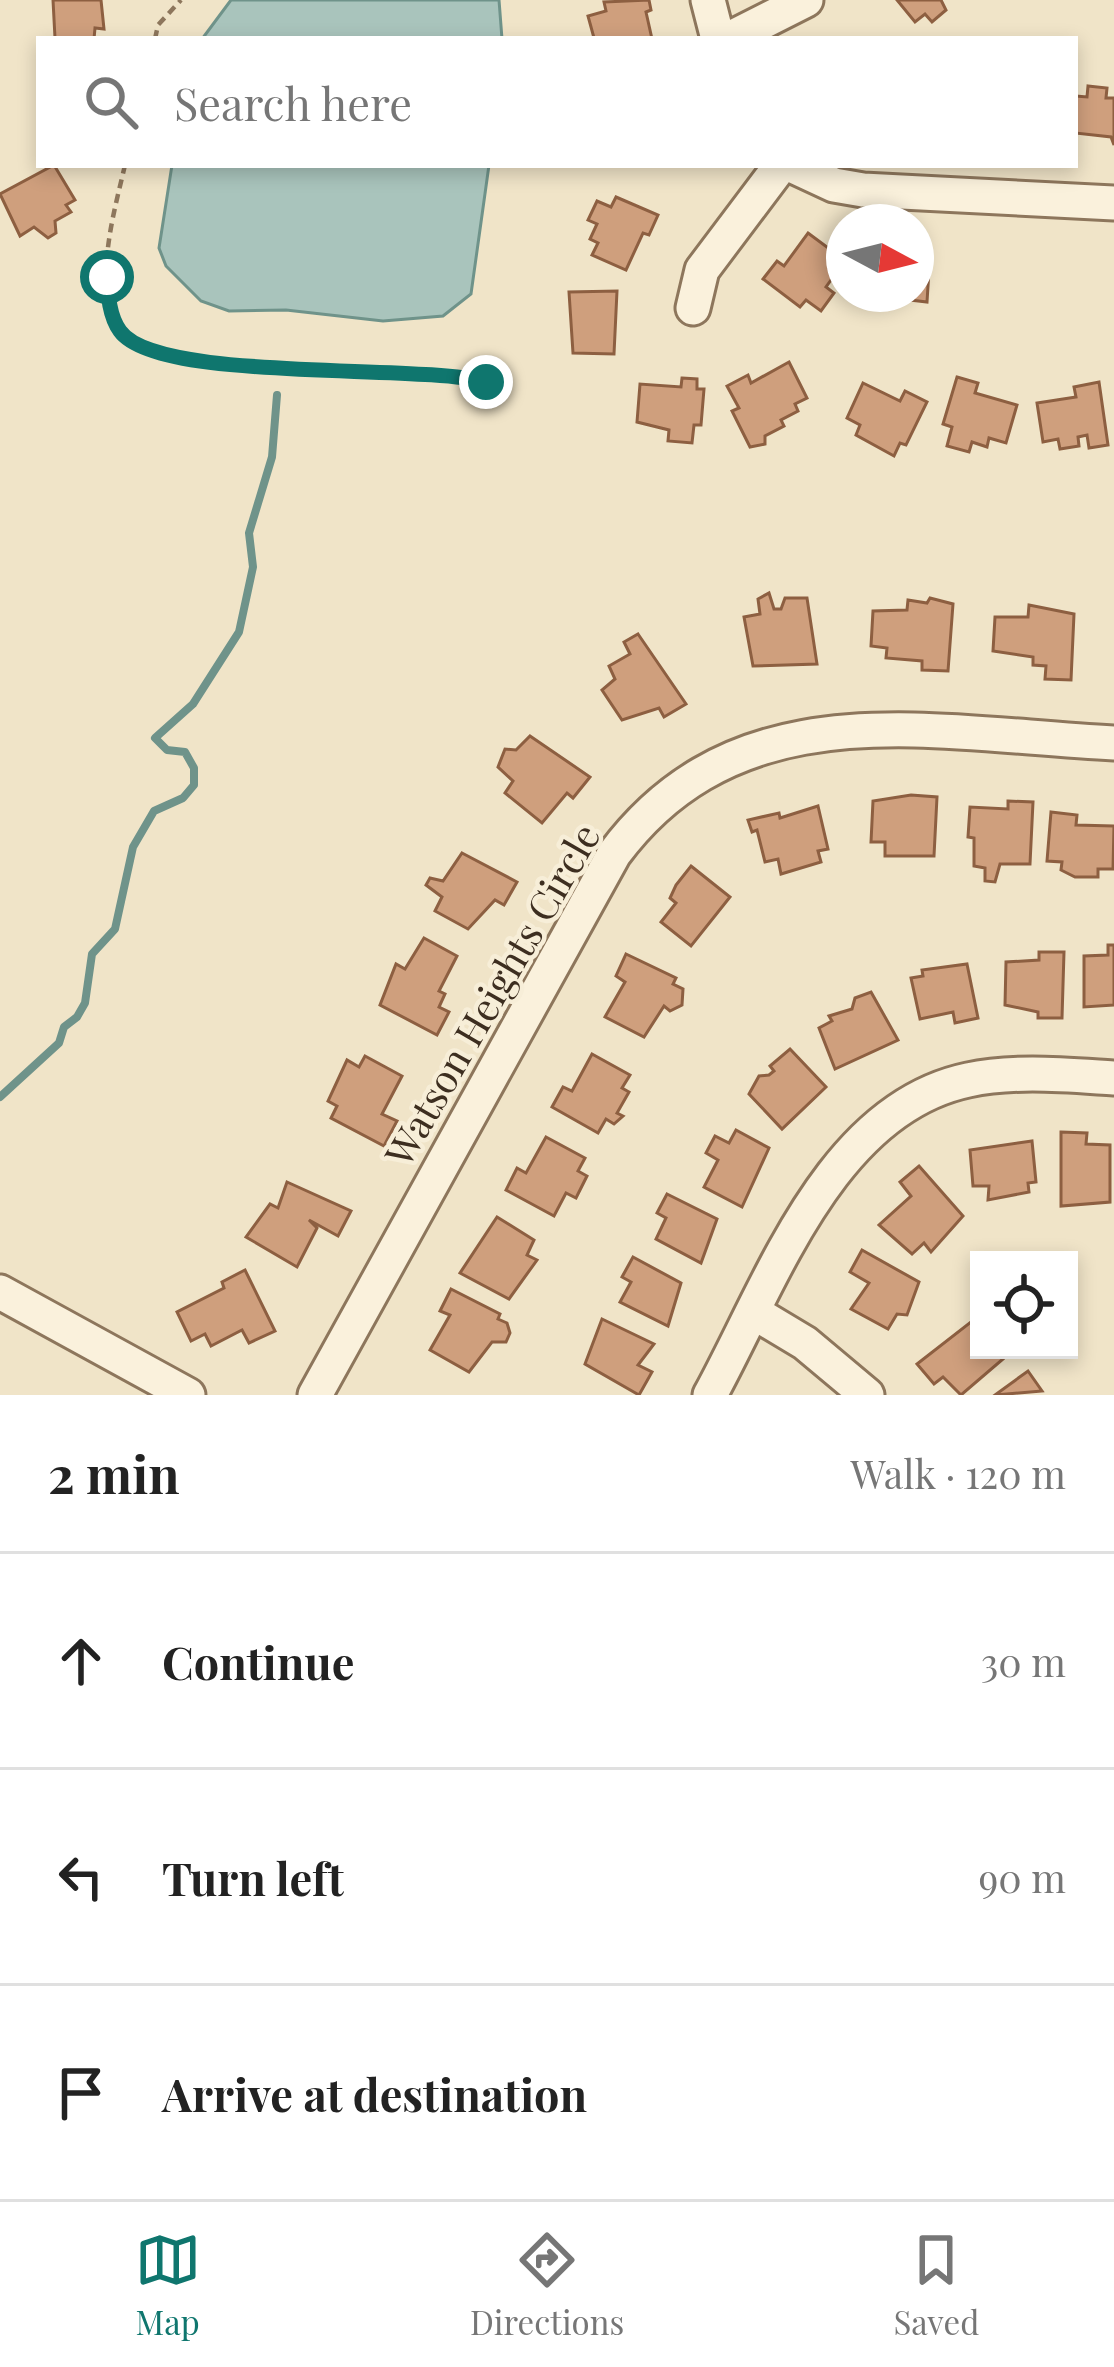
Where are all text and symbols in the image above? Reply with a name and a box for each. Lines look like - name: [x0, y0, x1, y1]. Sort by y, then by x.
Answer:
- search box: [36, 36, 1078, 168]
- icon: search: [78, 69, 144, 135]
- text: Search here: [174, 72, 412, 132]
- north arrow: [826, 204, 934, 312]
- route start: [80, 250, 134, 304]
- route end: [459, 355, 513, 409]
- street label: Watson Heights Circle: [371, 813, 610, 1175]
- map controls: [970, 1251, 1078, 1359]
- button: locate: [970, 1251, 1078, 1359]
- text: 2 min: [48, 1439, 180, 1507]
- text: Walk · 120 m: [851, 1447, 1066, 1499]
- icon: ahead: [48, 1628, 114, 1694]
- text: Continue: [162, 1631, 354, 1691]
- text: 30 m: [981, 1635, 1066, 1687]
- icon: left: [48, 1844, 114, 1910]
- text: Turn left: [162, 1847, 344, 1907]
- text: 90 m: [978, 1851, 1066, 1903]
- icon: arrive: [48, 2060, 114, 2126]
- text: Arrive at destination: [162, 2063, 587, 2123]
- tab: Map: [135, 2227, 201, 2343]
- tab: Directions: [470, 2227, 624, 2343]
- tab: Saved: [894, 2227, 979, 2343]

